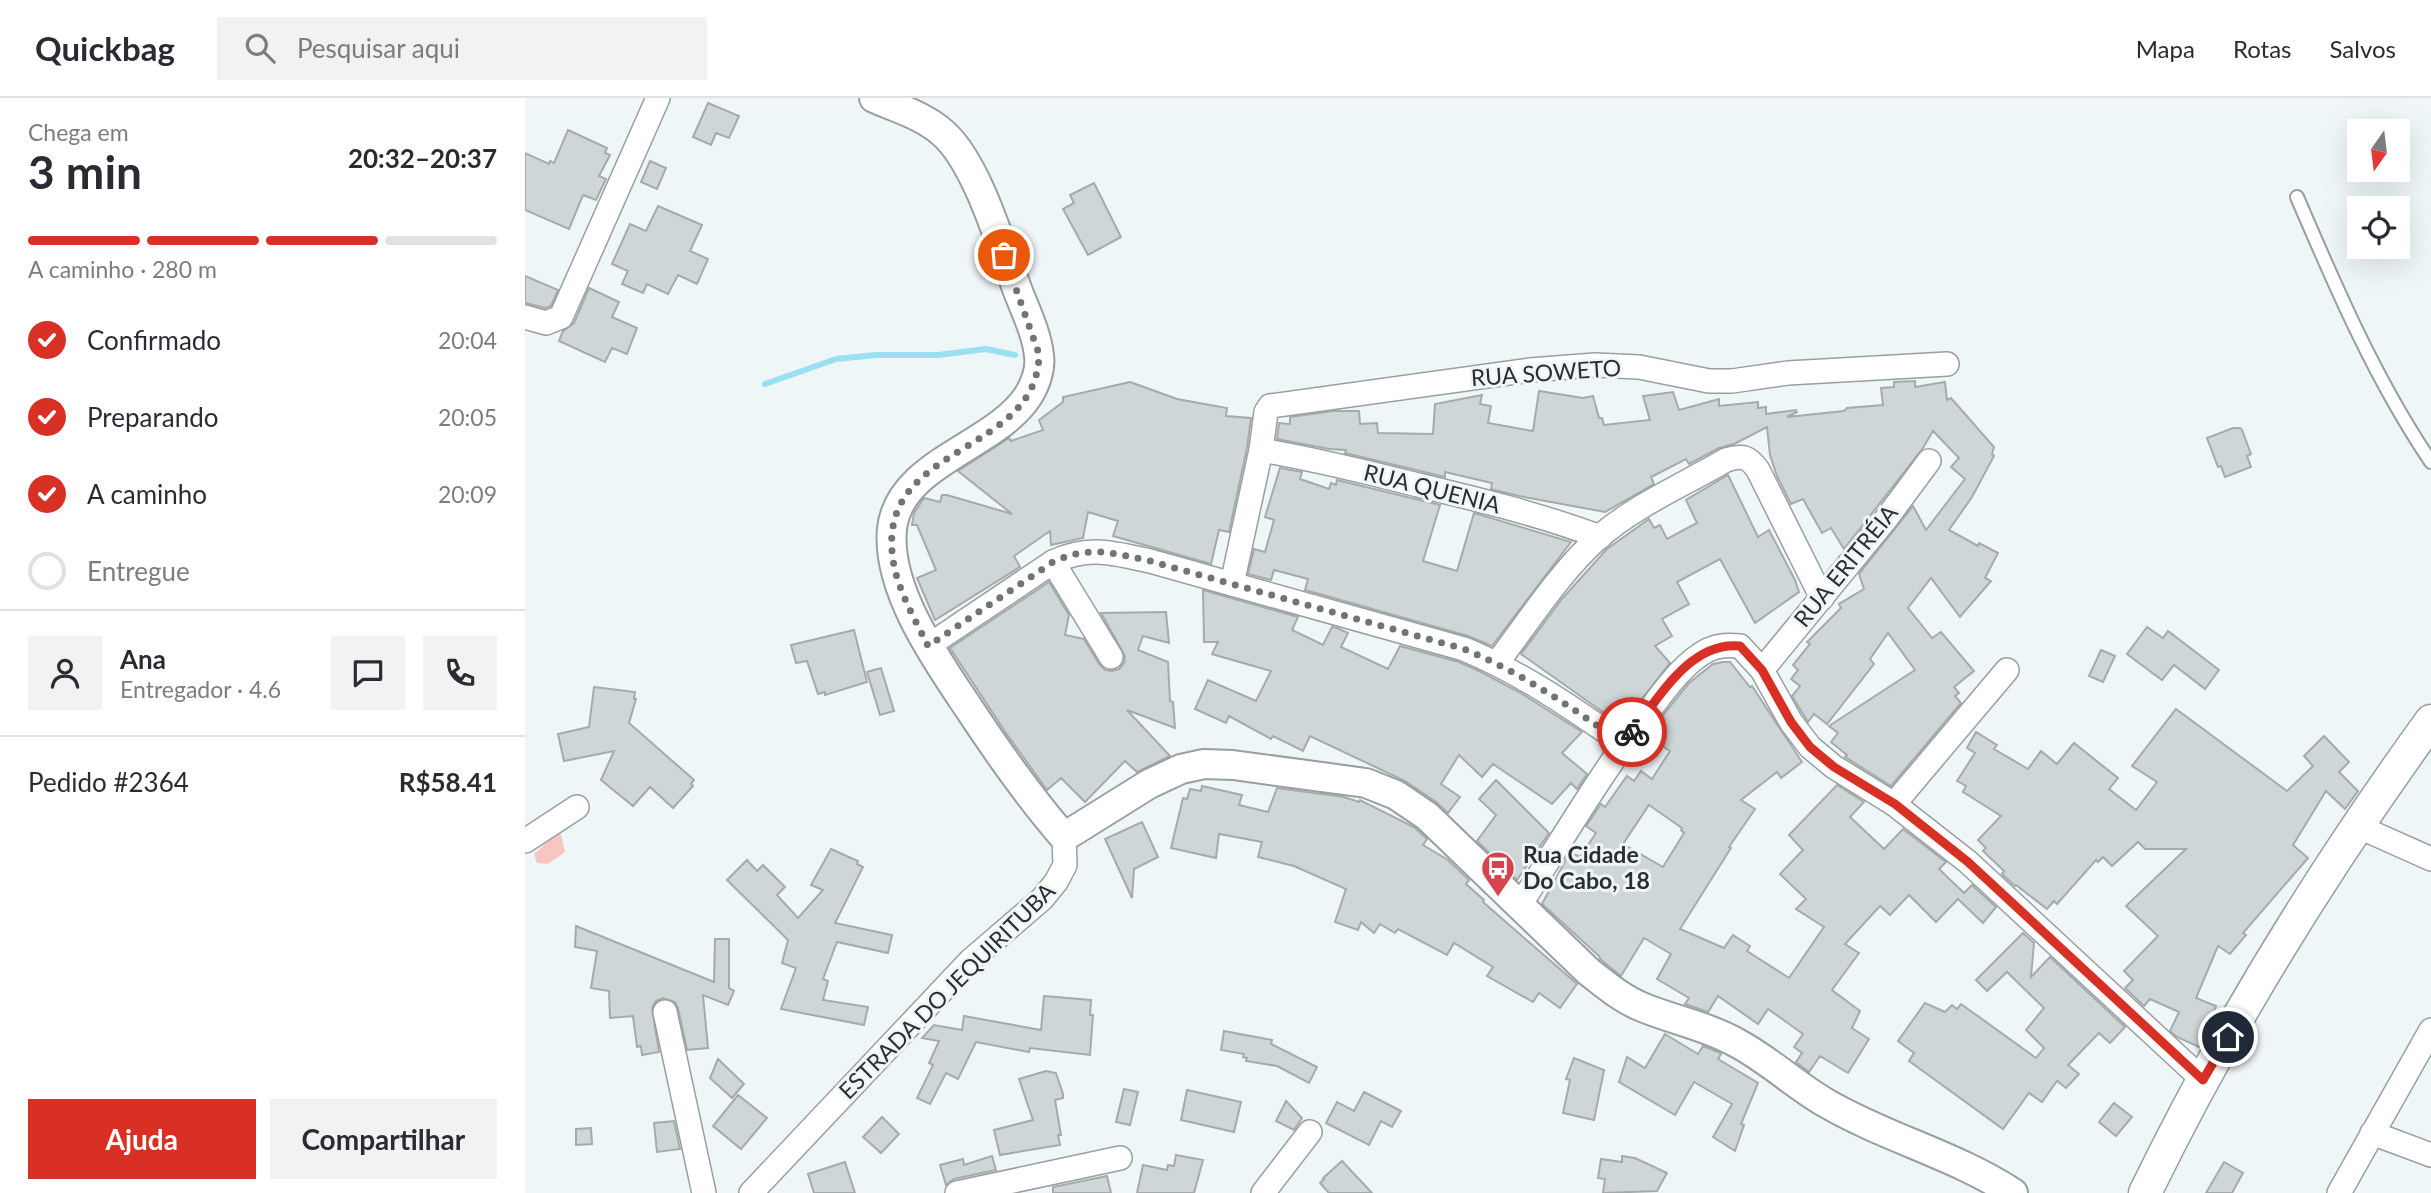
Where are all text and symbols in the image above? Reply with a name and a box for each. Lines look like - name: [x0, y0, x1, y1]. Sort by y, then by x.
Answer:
- search box: [217, 17, 707, 80]
- text: Quickbag: [35, 28, 175, 68]
- icon: search: [241, 29, 279, 67]
- text: Pesquisar aqui: [297, 32, 460, 64]
- text: Mapa: [2136, 34, 2195, 63]
- text: Rotas: [2233, 34, 2292, 63]
- text: Salvos: [2330, 34, 2396, 63]
- text: Chega em: [28, 118, 129, 146]
- north arrow: [2347, 119, 2410, 182]
- map controls: [2347, 119, 2410, 259]
- text: 20:32–20:37: [348, 142, 497, 174]
- text: 3 min: [28, 144, 142, 199]
- button: locate: [2347, 196, 2410, 259]
- pin: [974, 225, 1034, 285]
- icon: bag: [985, 236, 1023, 274]
- text: A caminho · 280 m: [28, 255, 217, 283]
- icon: check: [28, 321, 66, 359]
- text: Confirmado: [87, 324, 221, 356]
- text: 20:04: [438, 326, 497, 354]
- street label: RUA SOWETO: [1470, 353, 1622, 391]
- icon: check: [28, 398, 66, 436]
- text: Preparando: [87, 401, 219, 433]
- text: 20:05: [438, 403, 497, 431]
- street label: RUA QUENIA: [1361, 458, 1504, 519]
- icon: check: [28, 475, 66, 513]
- text: A caminho: [87, 478, 207, 510]
- text: 20:09: [438, 480, 497, 508]
- street label: RUA ERITRÉIA: [1787, 498, 1903, 632]
- text: Entregue: [87, 555, 190, 587]
- button: person: [28, 636, 102, 710]
- button: chat: [331, 636, 405, 710]
- button: phone: [423, 636, 497, 710]
- text: Ana: [120, 643, 166, 675]
- text: Entregador · 4.6: [120, 675, 281, 703]
- courier: [1597, 697, 1667, 767]
- icon: bike: [1613, 713, 1651, 751]
- text: Pedido #2364: [28, 766, 189, 798]
- text: R$58.41: [399, 766, 497, 798]
- place label: Rua Cidade Do Cabo, 18: [1523, 840, 1650, 894]
- bus stop icon: Rua Cidade Do Cabo, 18: [1479, 849, 1517, 898]
- street label: ESTRADA DO JEQUIRITUBA: [832, 876, 1060, 1104]
- pin: [2198, 1007, 2258, 1067]
- icon: home: [2209, 1018, 2247, 1056]
- button: Ajuda: [28, 1099, 256, 1179]
- button: Compartilhar: [270, 1099, 497, 1179]

